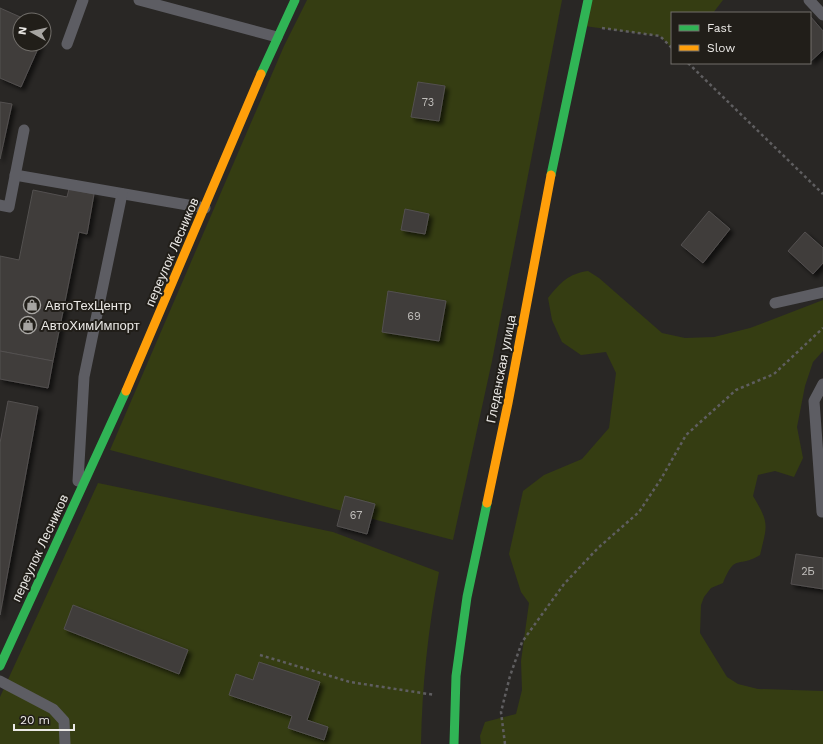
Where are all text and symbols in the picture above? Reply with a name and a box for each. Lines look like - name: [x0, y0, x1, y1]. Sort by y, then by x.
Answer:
- north arrow: [12, 12, 52, 52]
- legend: [671, 12, 811, 64]
- text: Fast: [707, 21, 732, 35]
- text: N: [16, 26, 30, 36]
- text: Slow: [707, 41, 735, 55]
- house number: 73: [422, 96, 434, 109]
- street label: переулок Лесников: [142, 195, 202, 309]
- shop icon: АвтоТехЦентр: [22, 295, 42, 315]
- place label: АвтоТехЦентр: [45, 298, 131, 313]
- house number: 69: [407, 310, 421, 323]
- street label: Гледенская улица: [483, 313, 519, 424]
- shop icon: АвтоХимИмпорт: [18, 315, 38, 335]
- place label: АвтоХимИмпорт: [41, 318, 140, 333]
- street label: переулок Лесников: [9, 492, 71, 604]
- house number: 67: [350, 509, 362, 522]
- house number: 2Б: [801, 565, 815, 578]
- scale bar: [14, 706, 74, 732]
- text: 20 m: [20, 713, 50, 727]

